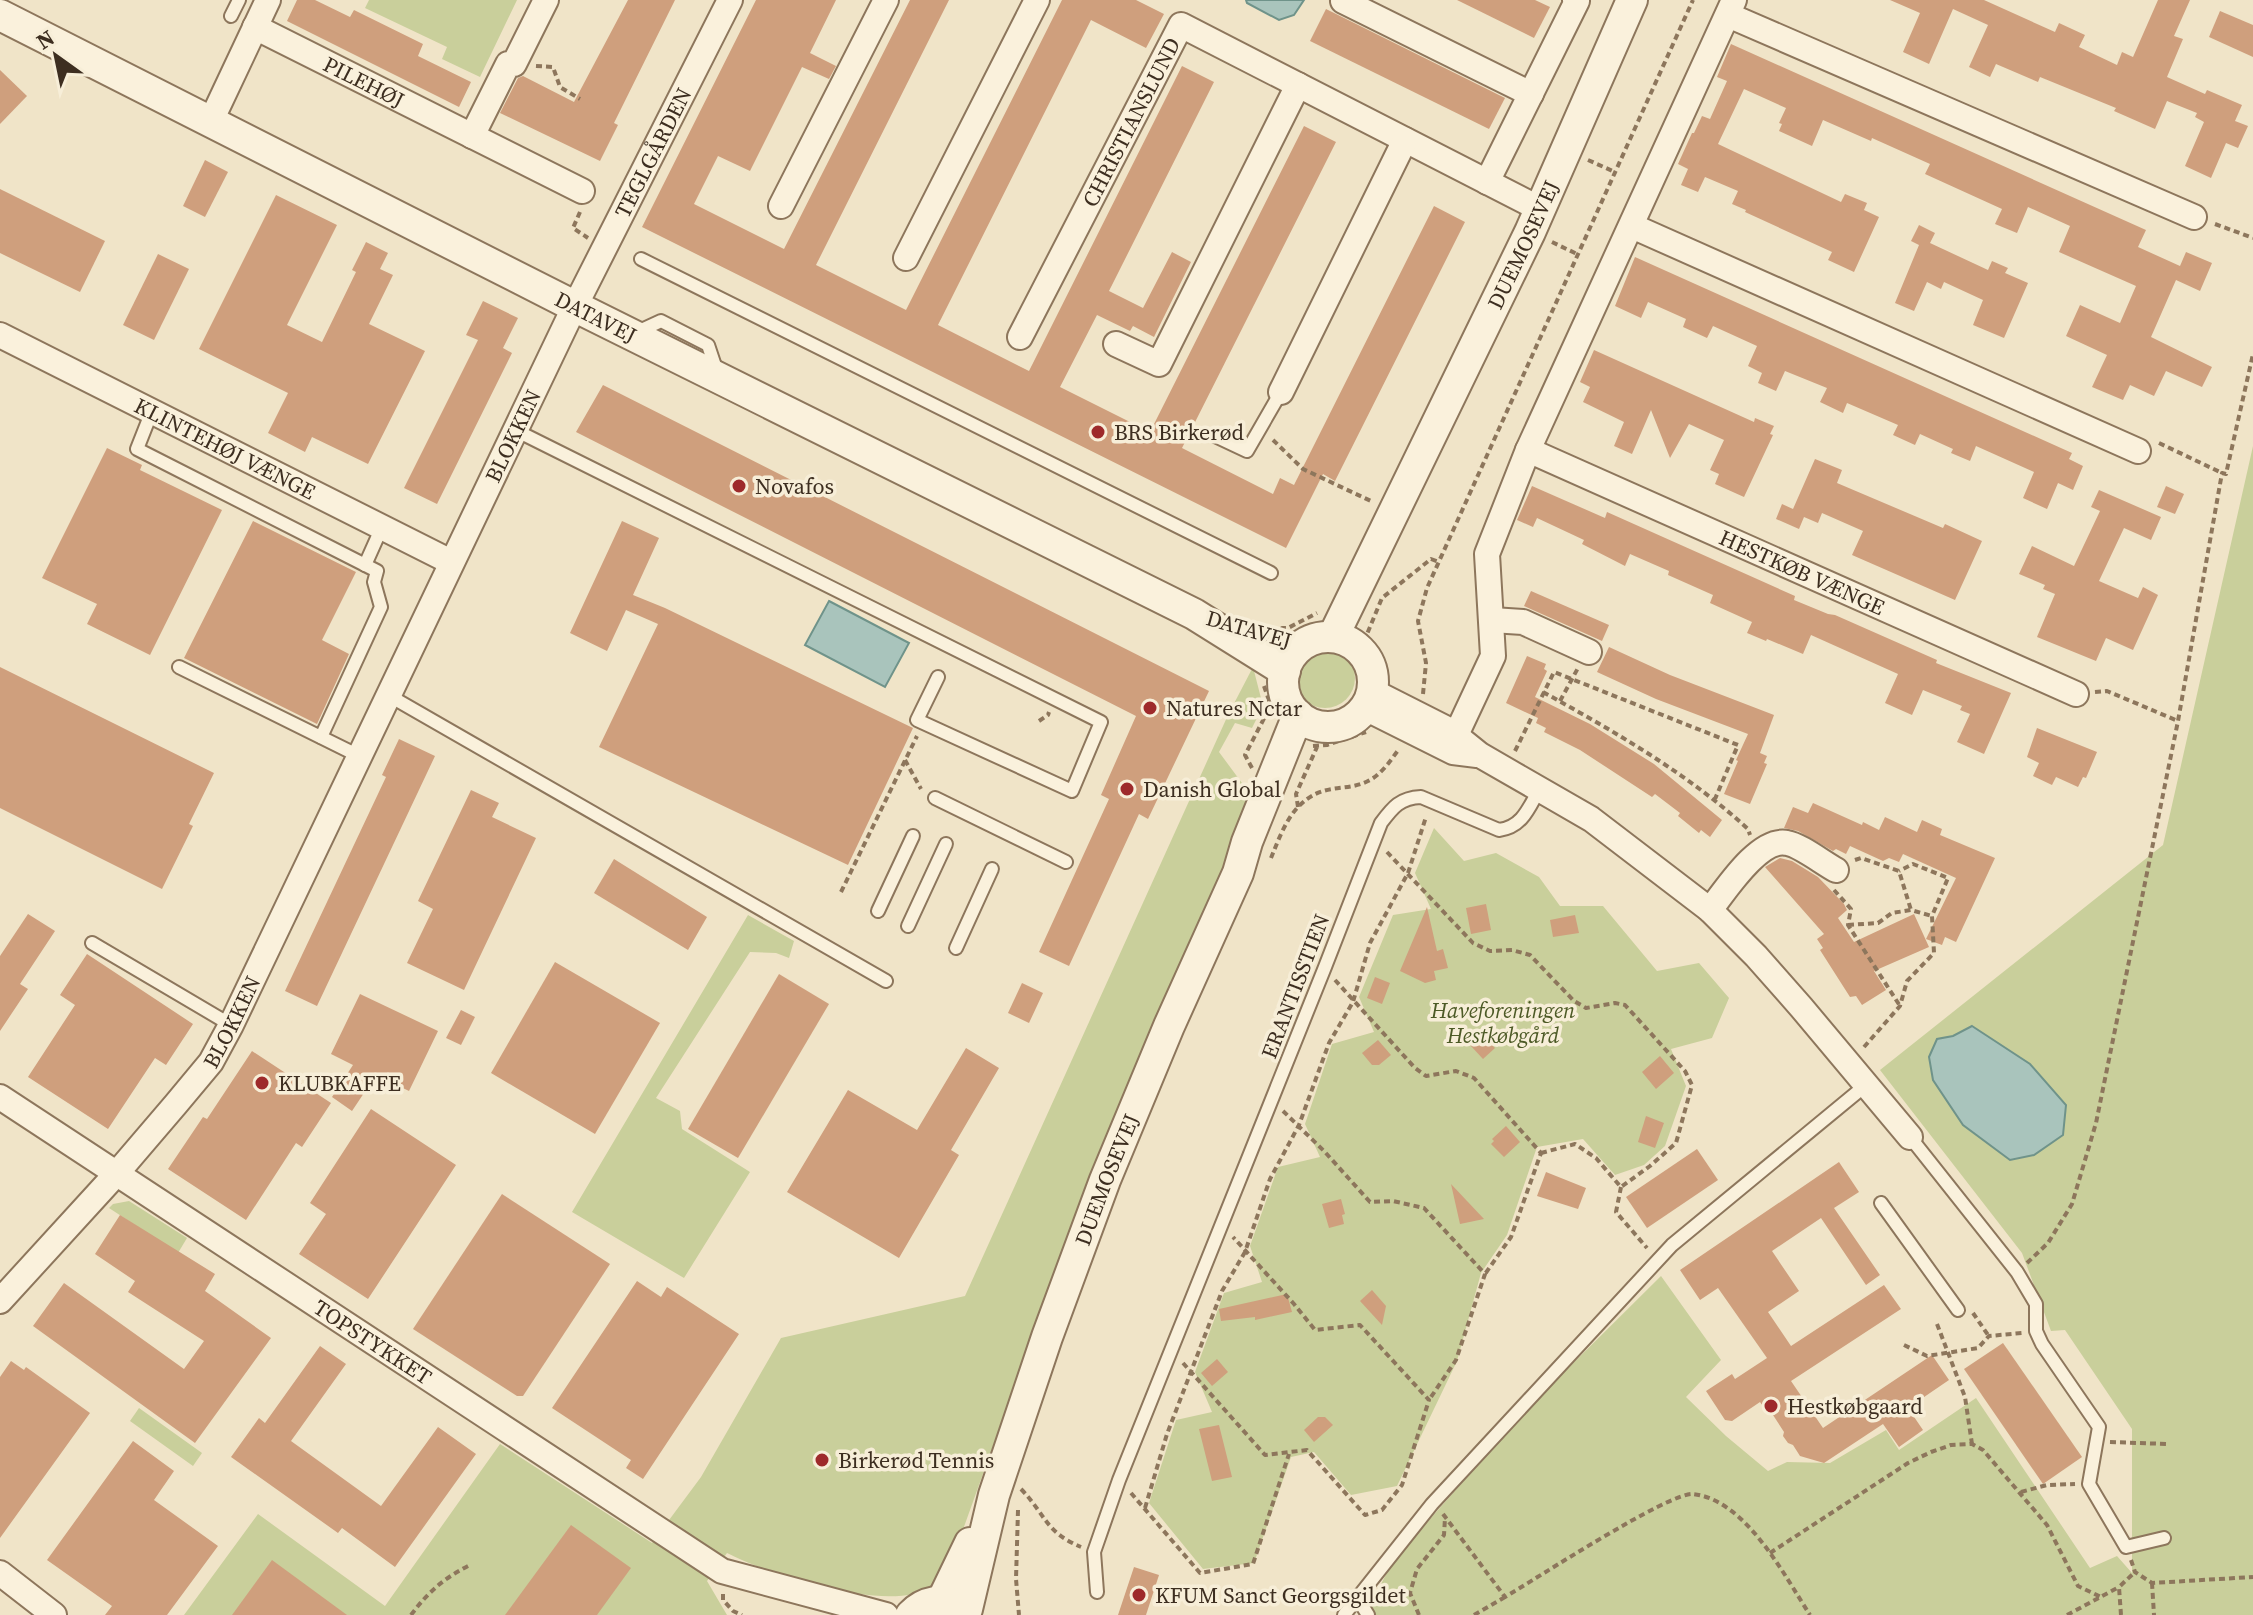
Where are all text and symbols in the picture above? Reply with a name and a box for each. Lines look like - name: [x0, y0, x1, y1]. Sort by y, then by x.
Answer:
- north arrow: [16, 16, 96, 96]
- text: N: [30, 22, 60, 56]
- street label: CHRISTIANSLUND: [1075, 32, 1187, 212]
- street label: PILEHØJ: [318, 49, 410, 115]
- street label: TEGLGÅRDEN: [607, 82, 698, 223]
- street label: DUEMOSEVEJ: [1480, 175, 1566, 314]
- street label: DATAVEJ: [550, 284, 642, 350]
- street label: BLOKKEN: [478, 384, 548, 487]
- street label: KLINTEHØJ VÆNGE: [129, 390, 321, 506]
- place label: BRS Birkerød: [1114, 417, 1244, 447]
- marker: BRS Birkerød: [1089, 423, 1107, 441]
- place label: Novafos: [755, 471, 834, 501]
- marker: Novafos: [730, 477, 748, 495]
- street label: HESTKØB VÆNGE: [1715, 522, 1890, 622]
- street label: DATAVEJ: [1203, 603, 1295, 655]
- place label: Natures Nctar: [1166, 693, 1303, 723]
- marker: Natures Nctar: [1141, 699, 1159, 717]
- place label: Danish Global: [1143, 774, 1281, 804]
- marker: Danish Global: [1118, 780, 1136, 798]
- street label: ERANTISSTIEN: [1254, 909, 1336, 1063]
- street label: BLOKKEN: [196, 971, 267, 1073]
- park label: Haveforeningen Hestkøbgård: [1430, 995, 1576, 1050]
- place label: KLUBKAFFE: [278, 1068, 401, 1098]
- marker: KLUBKAFFE: [253, 1074, 271, 1092]
- street label: DUEMOSEVEJ: [1067, 1109, 1146, 1250]
- street label: TOPSTYKKET: [308, 1292, 438, 1391]
- place label: Hestkøbgaard: [1787, 1391, 1923, 1421]
- marker: Hestkøbgaard: [1762, 1397, 1780, 1415]
- place label: Birkerød Tennis: [838, 1445, 994, 1475]
- marker: Birkerød Tennis: [813, 1451, 831, 1469]
- place label: KFUM Sanct Georgsgildet: [1155, 1580, 1406, 1610]
- marker: KFUM Sanct Georgsgildet: [1130, 1586, 1148, 1604]

